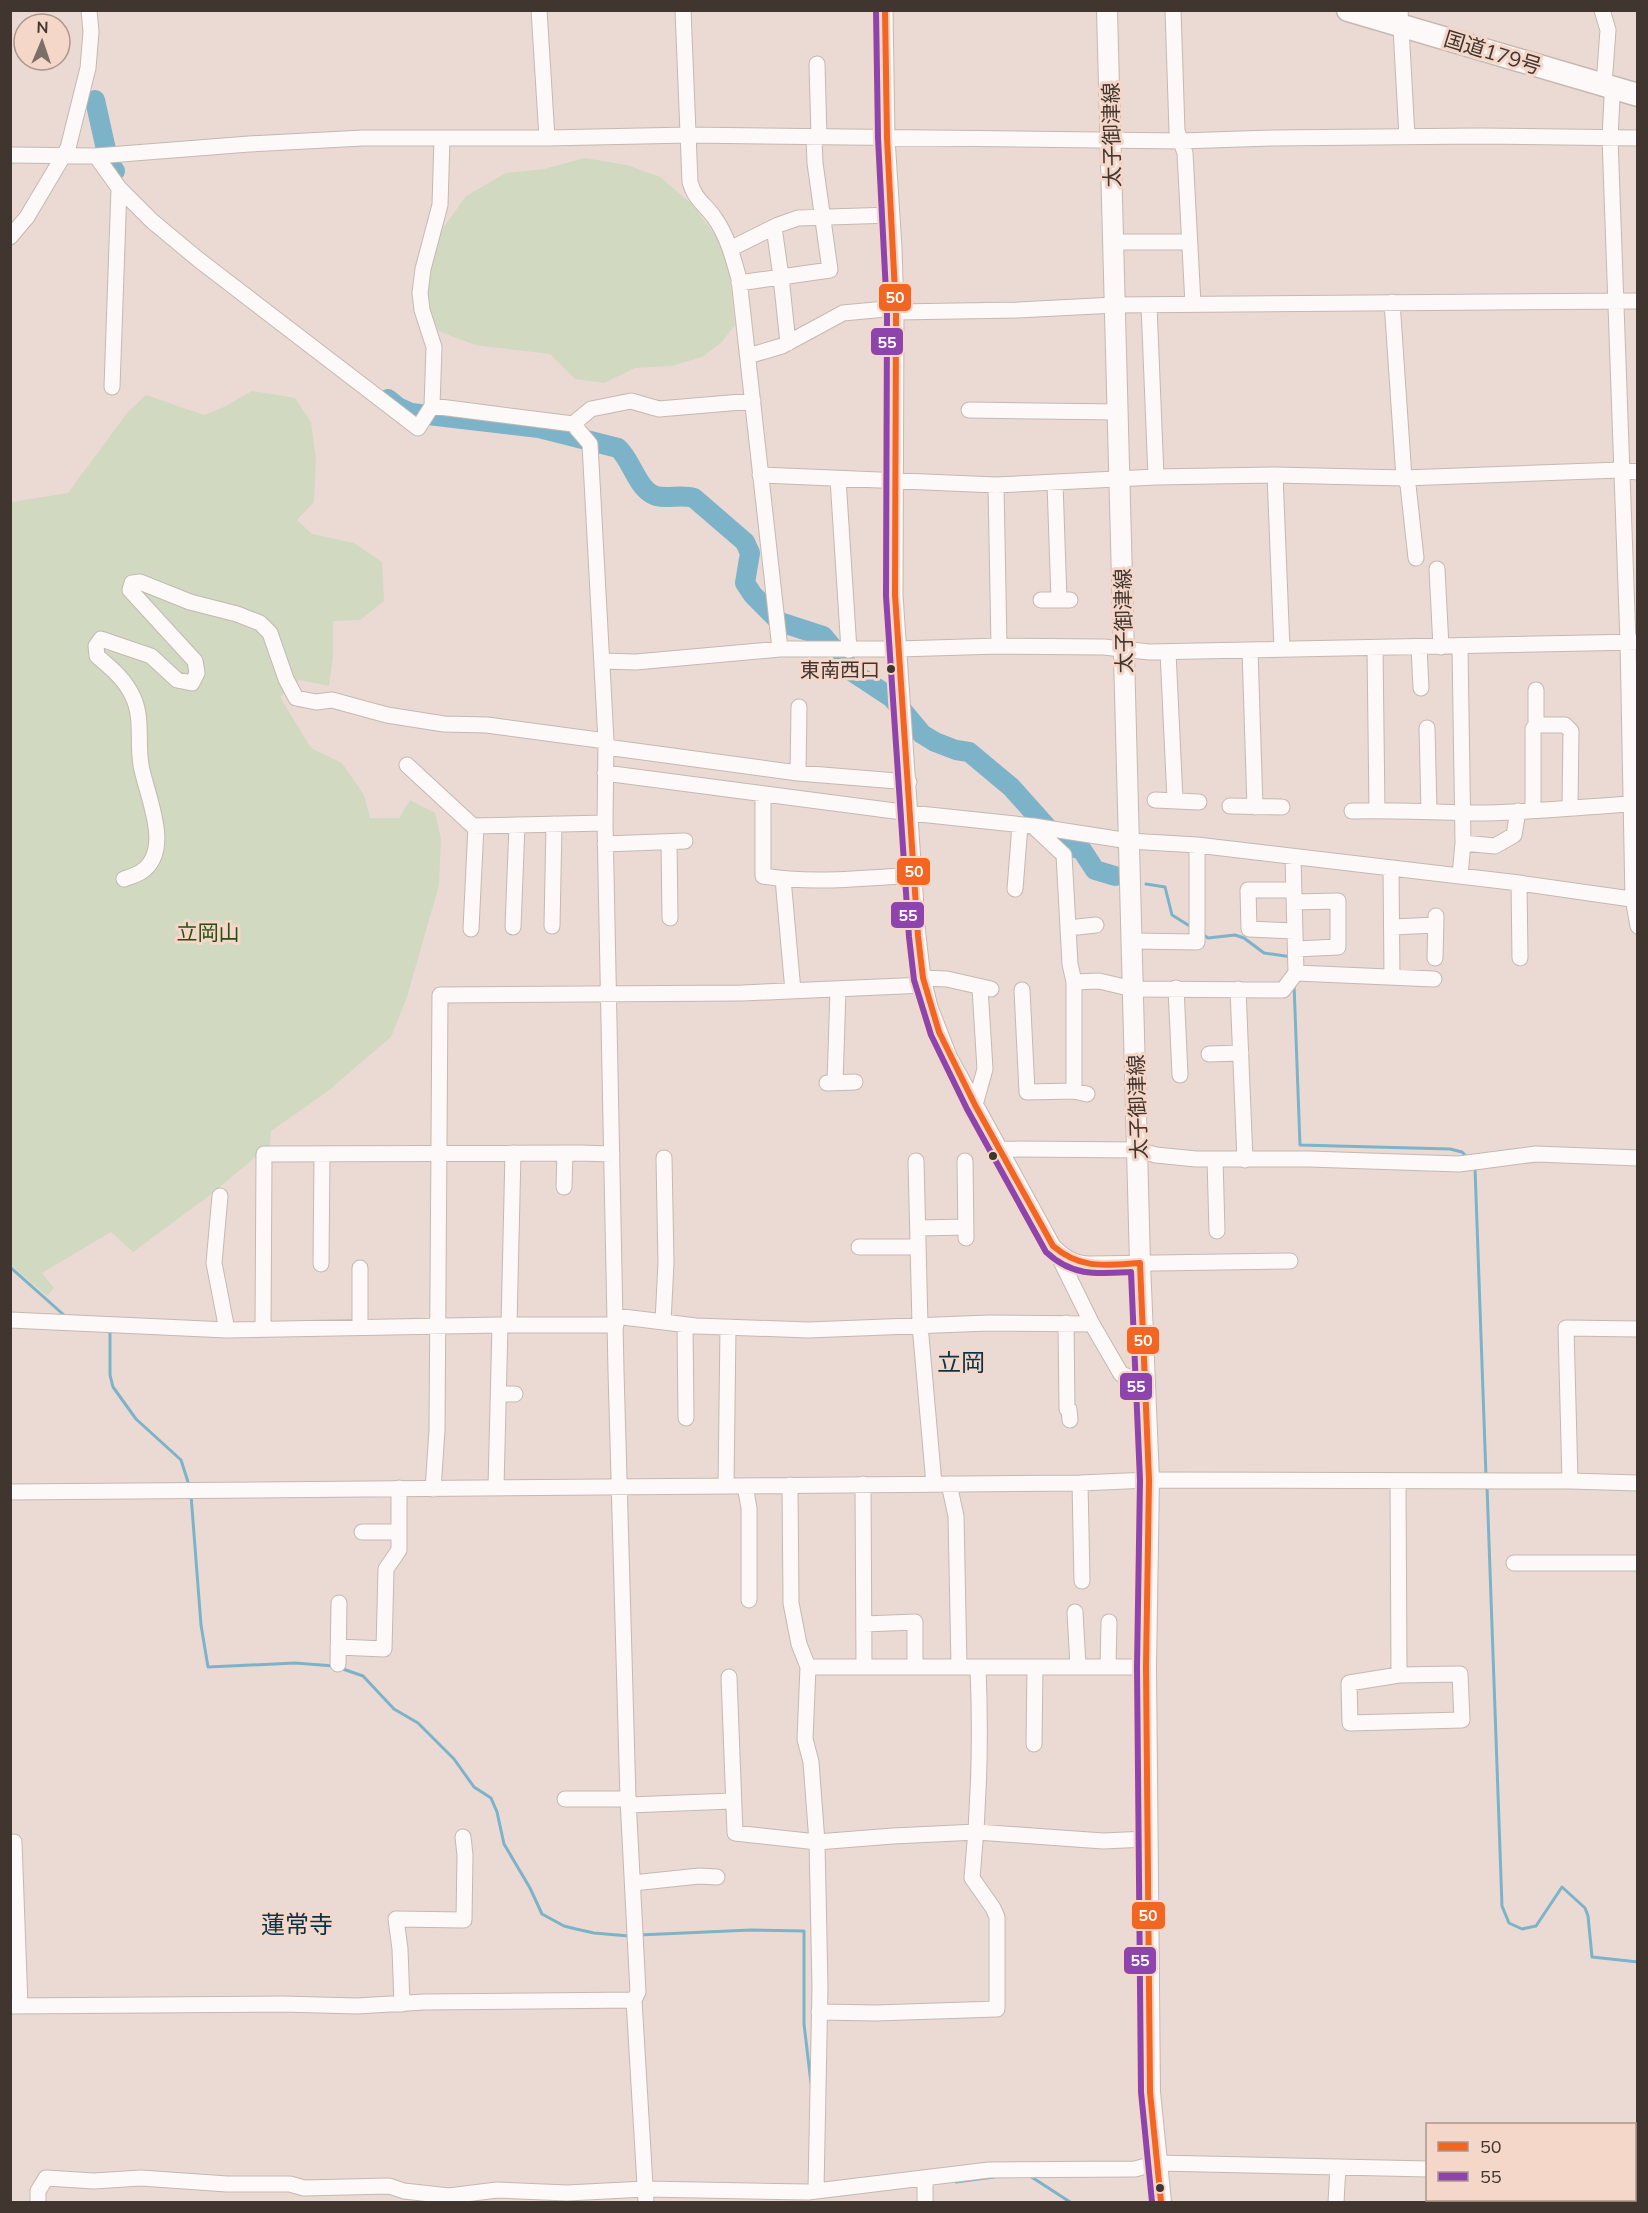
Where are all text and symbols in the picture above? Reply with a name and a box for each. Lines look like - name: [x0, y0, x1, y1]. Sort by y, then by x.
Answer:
- north arrow: [12, 12, 72, 72]
- text: N: [36, 17, 49, 37]
- street label: 国道179号: [1441, 25, 1545, 79]
- street label: 太子御津線: [1097, 82, 1125, 188]
- line badge: 50: [878, 283, 912, 312]
- text: 50: [885, 287, 905, 307]
- line badge: 55: [870, 327, 904, 356]
- text: 55: [877, 332, 897, 352]
- street label: 太子御津線: [1109, 568, 1137, 674]
- place label: 東南西口: [800, 657, 880, 682]
- marker: 東南西口: [885, 663, 897, 675]
- line badge: 50: [896, 857, 931, 886]
- text: 50: [904, 861, 924, 881]
- line badge: 55: [890, 901, 925, 929]
- text: 55: [898, 905, 918, 925]
- park label: 立岡山: [177, 919, 240, 945]
- street label: 太子御津線: [1122, 1054, 1152, 1160]
- unlabelled marker: [987, 1150, 999, 1162]
- line badge: 50: [1126, 1326, 1160, 1355]
- text: 50: [1133, 1330, 1153, 1350]
- district label: 立岡: [937, 1347, 985, 1377]
- line badge: 55: [1119, 1372, 1153, 1401]
- text: 55: [1126, 1376, 1146, 1396]
- line badge: 50: [1131, 1901, 1166, 1930]
- text: 50: [1138, 1905, 1158, 1925]
- district label: 蓮常寺: [261, 1909, 333, 1939]
- line badge: 55: [1123, 1946, 1157, 1975]
- text: 55: [1130, 1950, 1150, 1970]
- legend: [1426, 2123, 1636, 2201]
- text: 50: [1480, 2135, 1502, 2158]
- text: 55: [1480, 2165, 1502, 2188]
- unlabelled marker: [1154, 2182, 1166, 2194]

